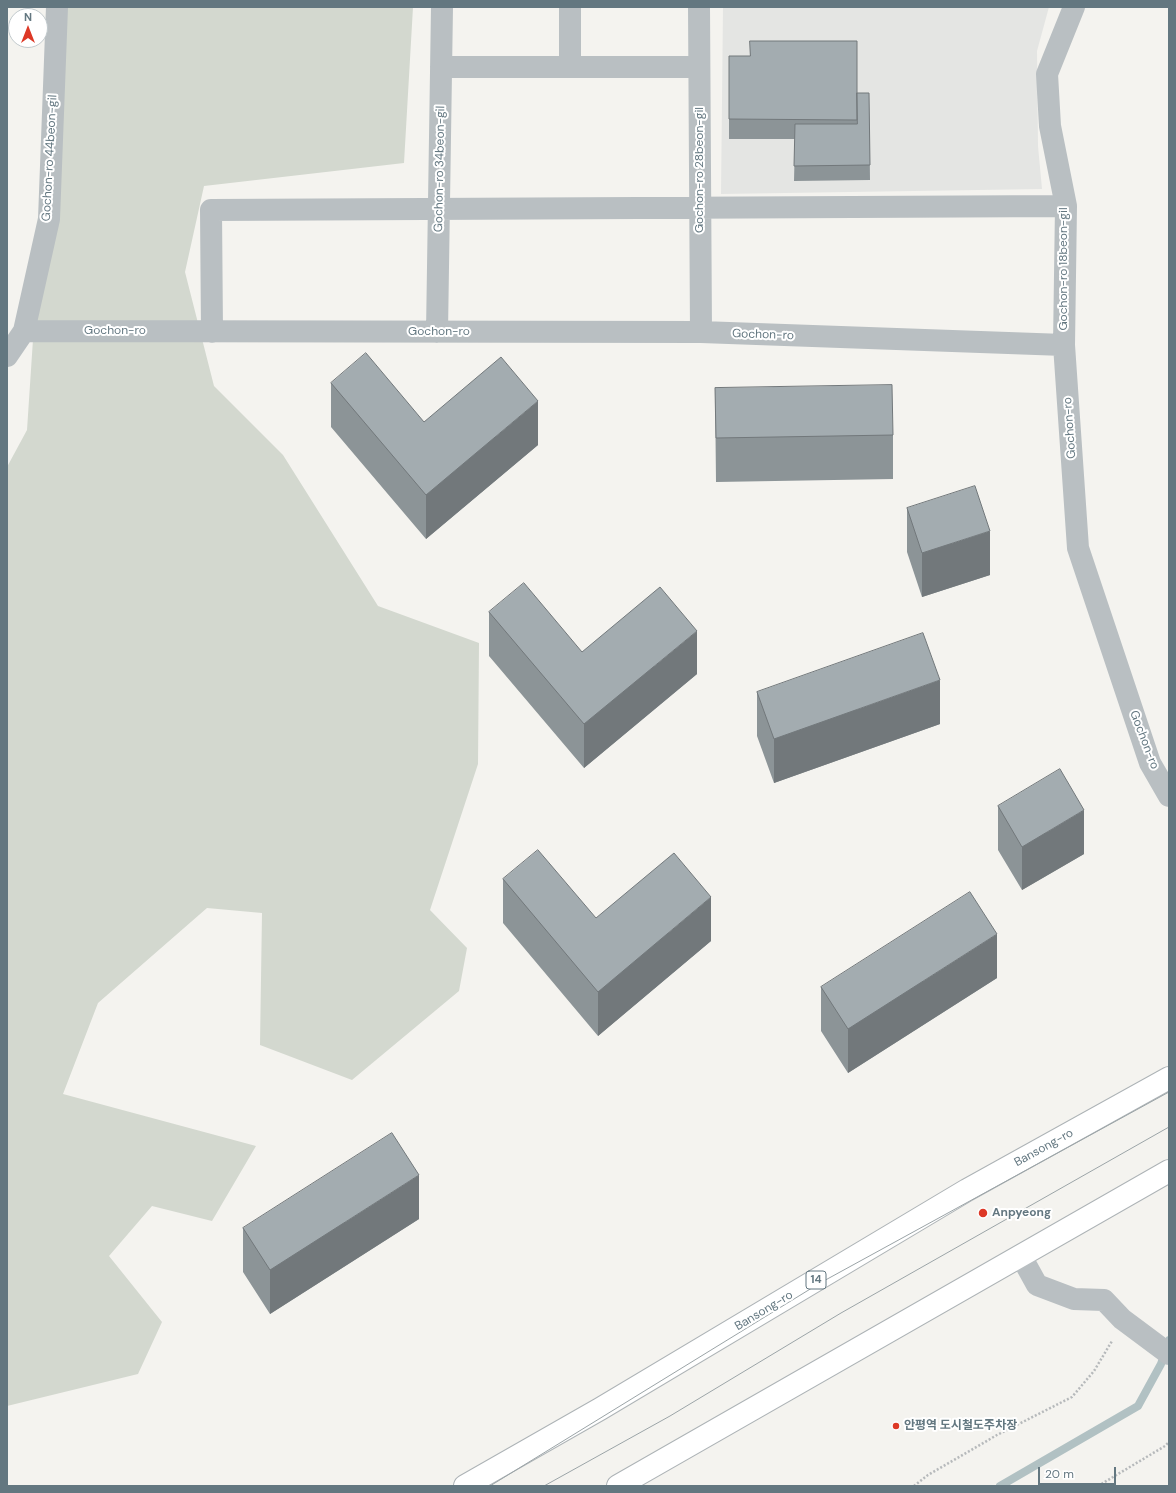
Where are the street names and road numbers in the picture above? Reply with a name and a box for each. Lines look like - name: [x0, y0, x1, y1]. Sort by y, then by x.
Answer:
- street label: Gochon-ro 44beon-gil: [39, 94, 61, 222]
- street label: Gochon-ro 34beon-gil: [432, 106, 448, 232]
- street label: Gochon-ro 28beon-gil: [693, 107, 707, 233]
- street label: Gochon-ro 18beon-gil: [1057, 207, 1071, 331]
- street label: Gochon-ro: [84, 324, 146, 338]
- street label: Gochon-ro: [408, 325, 470, 339]
- street label: Gochon-ro: [732, 327, 794, 343]
- street label: Gochon-ro: [1061, 397, 1079, 459]
- street label: Gochon-ro: [1126, 709, 1162, 771]
- street label: Bansong-ro: [1012, 1126, 1076, 1170]
- road number: 14: [806, 1271, 826, 1289]
- street label: Bansong-ro: [732, 1288, 796, 1334]

